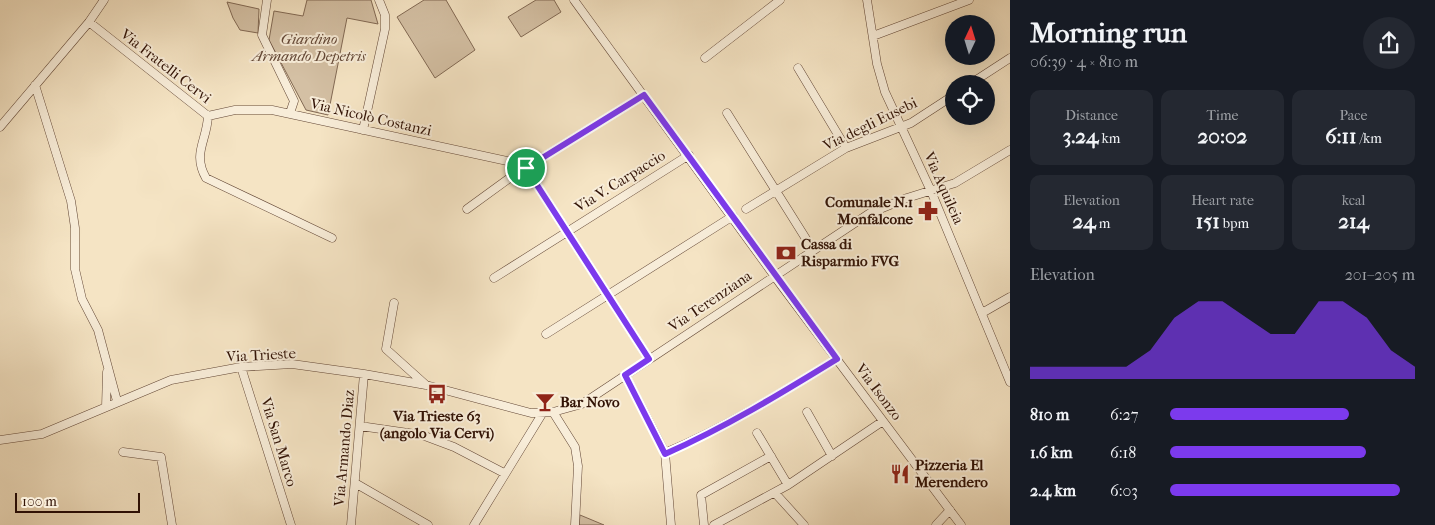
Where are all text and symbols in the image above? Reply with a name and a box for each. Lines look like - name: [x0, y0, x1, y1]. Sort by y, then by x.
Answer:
- north arrow: [945, 15, 995, 65]
- map controls: [945, 15, 995, 125]
- text: Morning run: [1030, 16, 1187, 49]
- button: share: [1363, 17, 1415, 69]
- street label: Via Fratelli Cervi: [116, 24, 215, 107]
- park label: Giardino Armando Depetris: [250, 30, 366, 65]
- text: 06:39 · 4 × 810 m: [1030, 52, 1138, 71]
- button: locate: [945, 75, 995, 125]
- street label: Via degli Eusebi: [819, 93, 921, 155]
- street label: Via Nicolò Costanzi: [308, 94, 434, 140]
- text: Distance: [1065, 107, 1118, 124]
- text: Time: [1207, 107, 1238, 124]
- text: Pace: [1340, 107, 1367, 124]
- text: 3.24: [1063, 124, 1099, 148]
- text: 20:02: [1198, 124, 1247, 148]
- text: 6:11: [1325, 124, 1357, 148]
- text: km: [1099, 130, 1120, 147]
- text: /km: [1357, 130, 1382, 147]
- street label: Via V. Carpaccio: [571, 146, 669, 217]
- pin: [505, 147, 547, 189]
- street label: Via Aquileia: [920, 148, 968, 228]
- icon: arrive: [512, 154, 540, 182]
- text: Elevation: [1063, 192, 1120, 209]
- text: Heart rate: [1191, 192, 1254, 209]
- text: kcal: [1342, 192, 1365, 209]
- place label: Comunale N.1 Monfalcone: [825, 193, 914, 228]
- pharmacy icon: Comunale N.1 Monfalcone: [917, 200, 939, 222]
- text: 24: [1073, 209, 1096, 233]
- text: 151: [1196, 209, 1220, 233]
- text: 214: [1338, 209, 1369, 233]
- text: m: [1096, 215, 1110, 232]
- text: bpm: [1220, 215, 1249, 232]
- place label: Cassa di Risparmio FVG: [801, 235, 899, 270]
- bank icon: Cassa di Risparmio FVG: [775, 242, 797, 264]
- text: Elevation: [1030, 265, 1095, 284]
- text: 201–205 m: [1345, 265, 1415, 284]
- street label: Via Terenziana: [664, 266, 756, 336]
- street label: Via Trieste: [225, 344, 297, 366]
- street label: Via Isonzo: [851, 359, 906, 424]
- bus stop icon: Via Trieste 63 (angolo Via Cervi): [426, 383, 448, 405]
- street label: Via Armando Diaz: [330, 389, 358, 508]
- bar icon: Bar Novo: [534, 391, 556, 413]
- place label: Bar Novo: [560, 393, 620, 411]
- street label: Via San Marco: [257, 394, 301, 489]
- text: 810 m: [1030, 405, 1069, 424]
- text: 6:27: [1110, 405, 1138, 424]
- place label: Via Trieste 63 (angolo Via Cervi): [380, 407, 494, 442]
- text: 1.6 km: [1030, 443, 1072, 462]
- text: 6:18: [1110, 443, 1136, 462]
- place label: Pizzeria El Merendero: [914, 456, 988, 491]
- restaurant icon: Pizzeria El Merendero: [889, 463, 911, 485]
- text: 2.4 km: [1030, 481, 1076, 500]
- text: 6:03: [1110, 481, 1138, 500]
- scale bar: [15, 490, 140, 513]
- text: 100 m: [22, 493, 57, 510]

